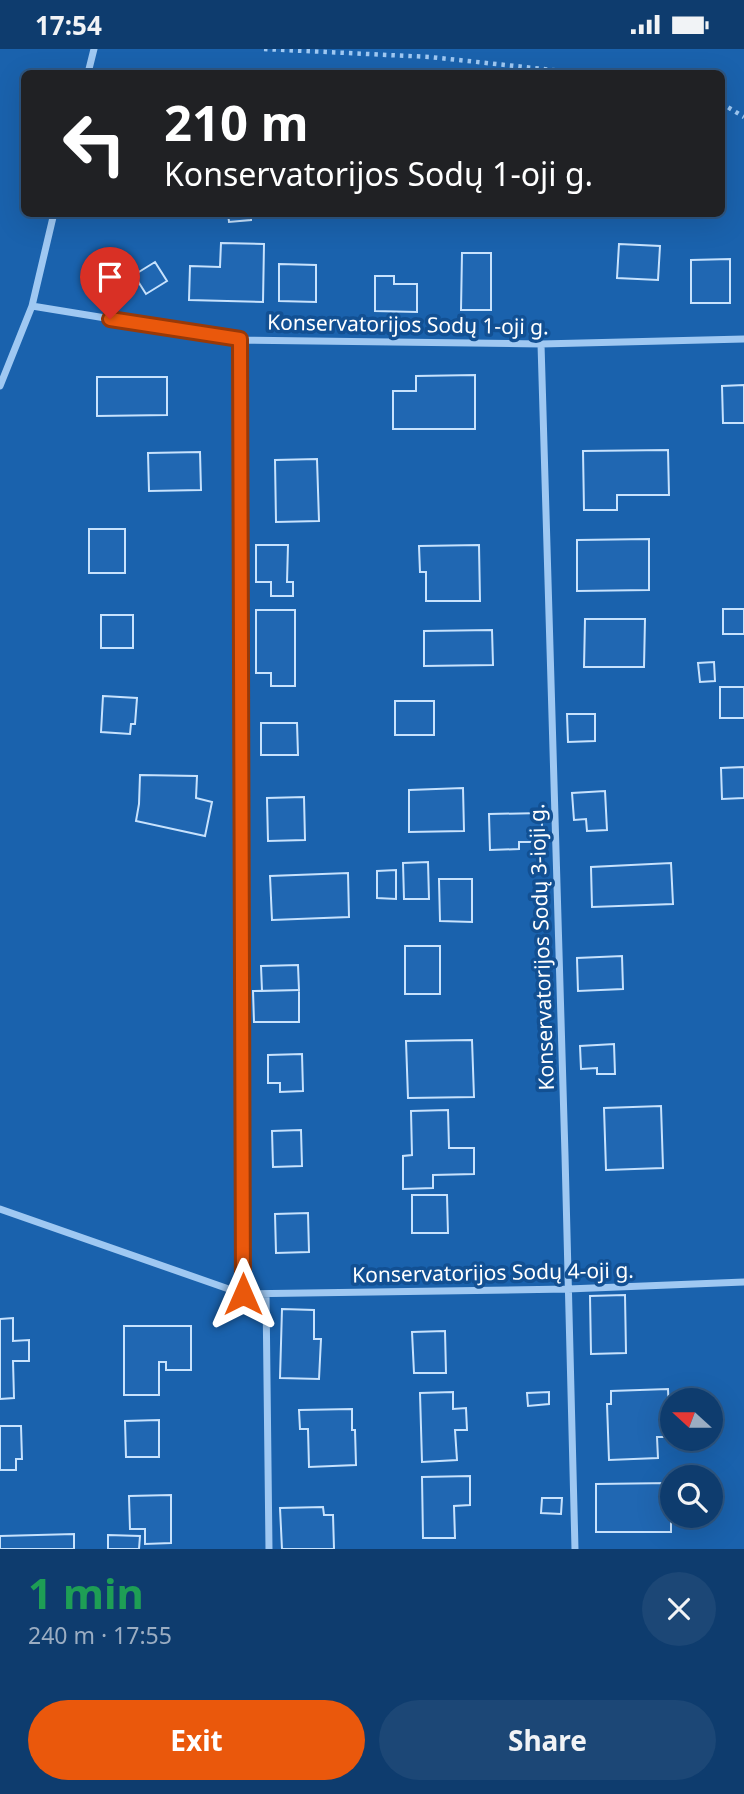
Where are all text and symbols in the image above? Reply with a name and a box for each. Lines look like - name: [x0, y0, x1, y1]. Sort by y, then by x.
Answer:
- text: 17:54: [35, 7, 102, 43]
- text: 210 m: [164, 89, 309, 155]
- icon: left: [49, 98, 140, 189]
- text: Konservatorijos Sodų 1-oji g.: [164, 152, 593, 195]
- pin: [80, 247, 140, 319]
- icon: arrive: [91, 258, 129, 296]
- street label: Konservatorijos Sodų 1-oji g.: [267, 308, 549, 340]
- street label: Konservatorijos Sodų 3-ioji g.: [522, 803, 560, 1091]
- street label: Konservatorijos Sodų 4-oji g.: [352, 1256, 634, 1288]
- position arrow: [206, 1257, 280, 1331]
- north arrow: [660, 1388, 723, 1451]
- map controls: [660, 1388, 723, 1528]
- button: search: [660, 1465, 723, 1528]
- text: 1 min: [28, 1564, 144, 1621]
- button: close: [642, 1572, 716, 1646]
- text: 240 m · 17:55: [28, 1619, 172, 1651]
- button: Exit: [28, 1700, 365, 1780]
- button: Share: [379, 1700, 716, 1780]

